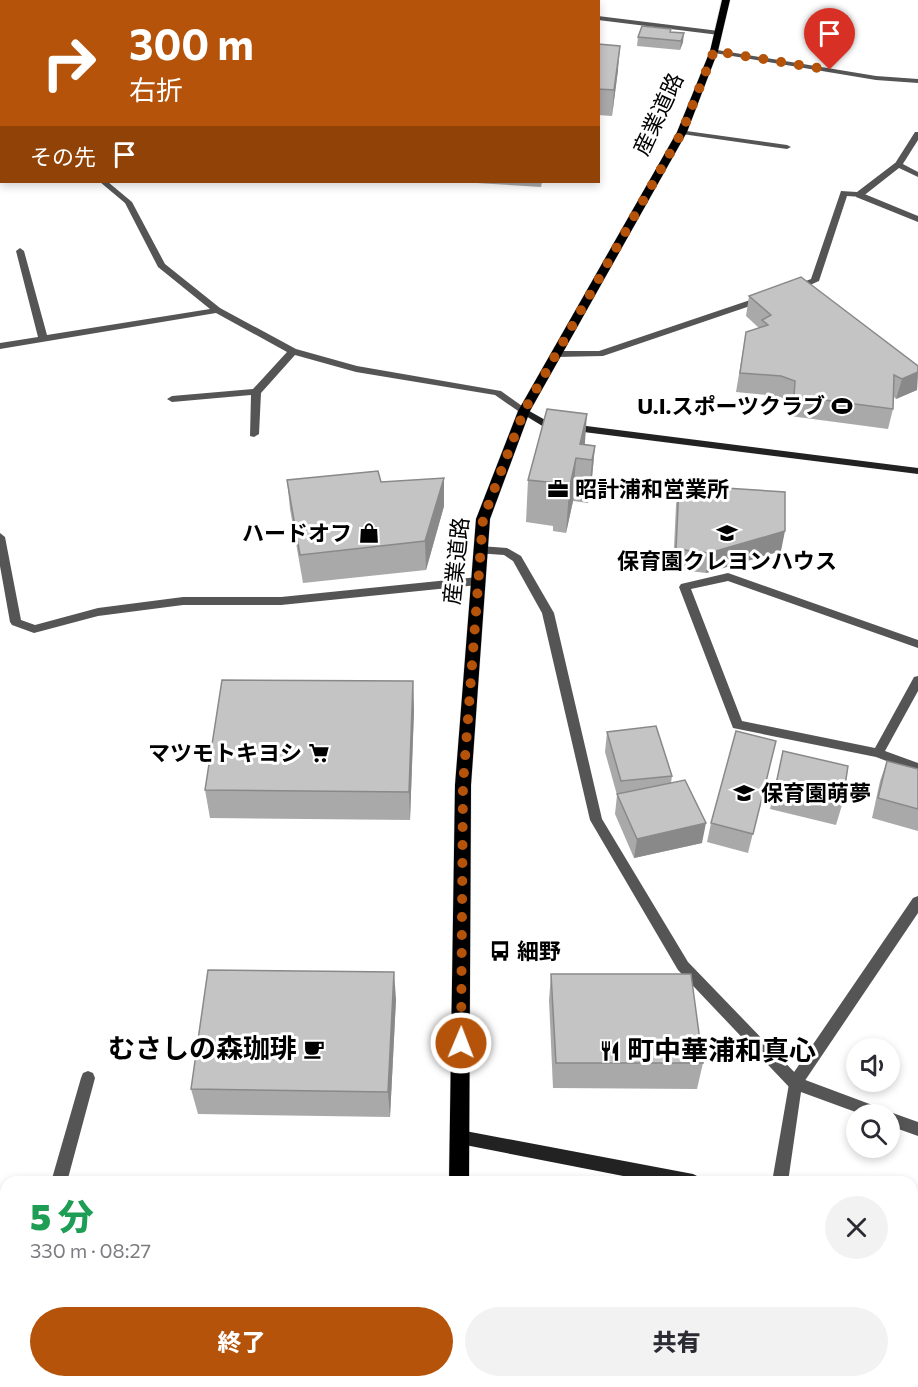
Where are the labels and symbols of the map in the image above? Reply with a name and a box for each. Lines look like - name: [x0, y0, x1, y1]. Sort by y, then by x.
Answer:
- pin: [804, 8, 855, 70]
- street label: 産業道路: [627, 68, 688, 159]
- place label: U.I.スポーツクラブ: [637, 392, 825, 419]
- sports icon: U.I.スポーツクラブ: [830, 394, 854, 418]
- place label: 昭計浦和営業所: [575, 475, 729, 502]
- office icon: 昭計浦和営業所: [546, 477, 570, 501]
- street label: 産業道路: [437, 516, 474, 606]
- place label: ハードオフ: [242, 519, 352, 546]
- shop icon: ハードオフ: [357, 521, 381, 545]
- school or university icon: 保育園クレヨンハウス: [715, 521, 739, 545]
- place label: 保育園クレヨンハウス: [617, 547, 837, 574]
- place label: マツモトキヨシ: [148, 739, 302, 766]
- supermarket icon: マツモトキヨシ: [307, 741, 331, 765]
- place label: 保育園萌夢: [761, 779, 871, 806]
- school or university icon: 保育園萌夢: [732, 781, 756, 805]
- place label: 細野: [517, 937, 561, 964]
- bus stop icon: 細野: [488, 939, 512, 963]
- position arrow: [429, 1011, 493, 1075]
- place label: むさしの森珈琲: [108, 1031, 297, 1064]
- place label: 町中華浦和真心: [627, 1033, 816, 1066]
- cafe icon: むさしの森珈琲: [302, 1037, 326, 1061]
- restaurant icon: 町中華浦和真心: [598, 1039, 622, 1063]

